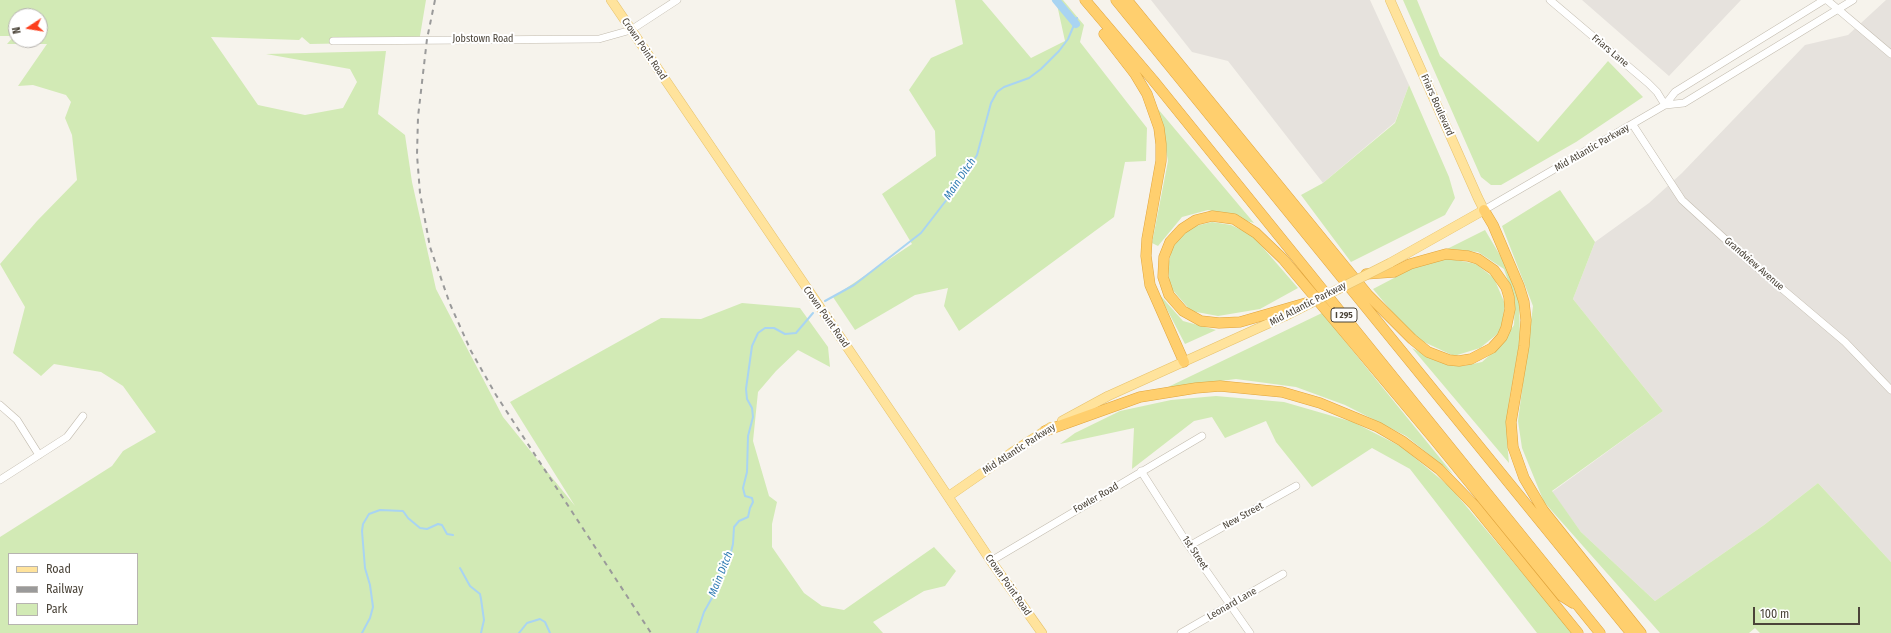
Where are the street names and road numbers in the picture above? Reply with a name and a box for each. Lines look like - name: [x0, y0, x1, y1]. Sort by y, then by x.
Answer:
- street label: Crown Point Road: [619, 16, 669, 82]
- street label: Friars Lane: [1589, 32, 1631, 70]
- street label: Jobstown Road: [453, 33, 513, 45]
- street label: Friars Boulevard: [1418, 72, 1456, 138]
- street label: Mid Atlantic Parkway: [1552, 122, 1632, 174]
- street label: Grandview Avenue: [1722, 235, 1786, 293]
- street label: Mid Atlantic Parkway: [1268, 280, 1348, 328]
- street label: Crown Point Road: [800, 284, 852, 350]
- road number: I 295: [1331, 308, 1357, 322]
- street label: Mid Atlantic Parkway: [980, 421, 1058, 477]
- street label: Fowler Road: [1071, 480, 1121, 516]
- street label: New Street: [1221, 500, 1265, 532]
- street label: 1st Street: [1179, 534, 1211, 572]
- street label: Crown Point Road: [982, 552, 1034, 618]
- street label: Leonard Lane: [1205, 585, 1259, 623]

